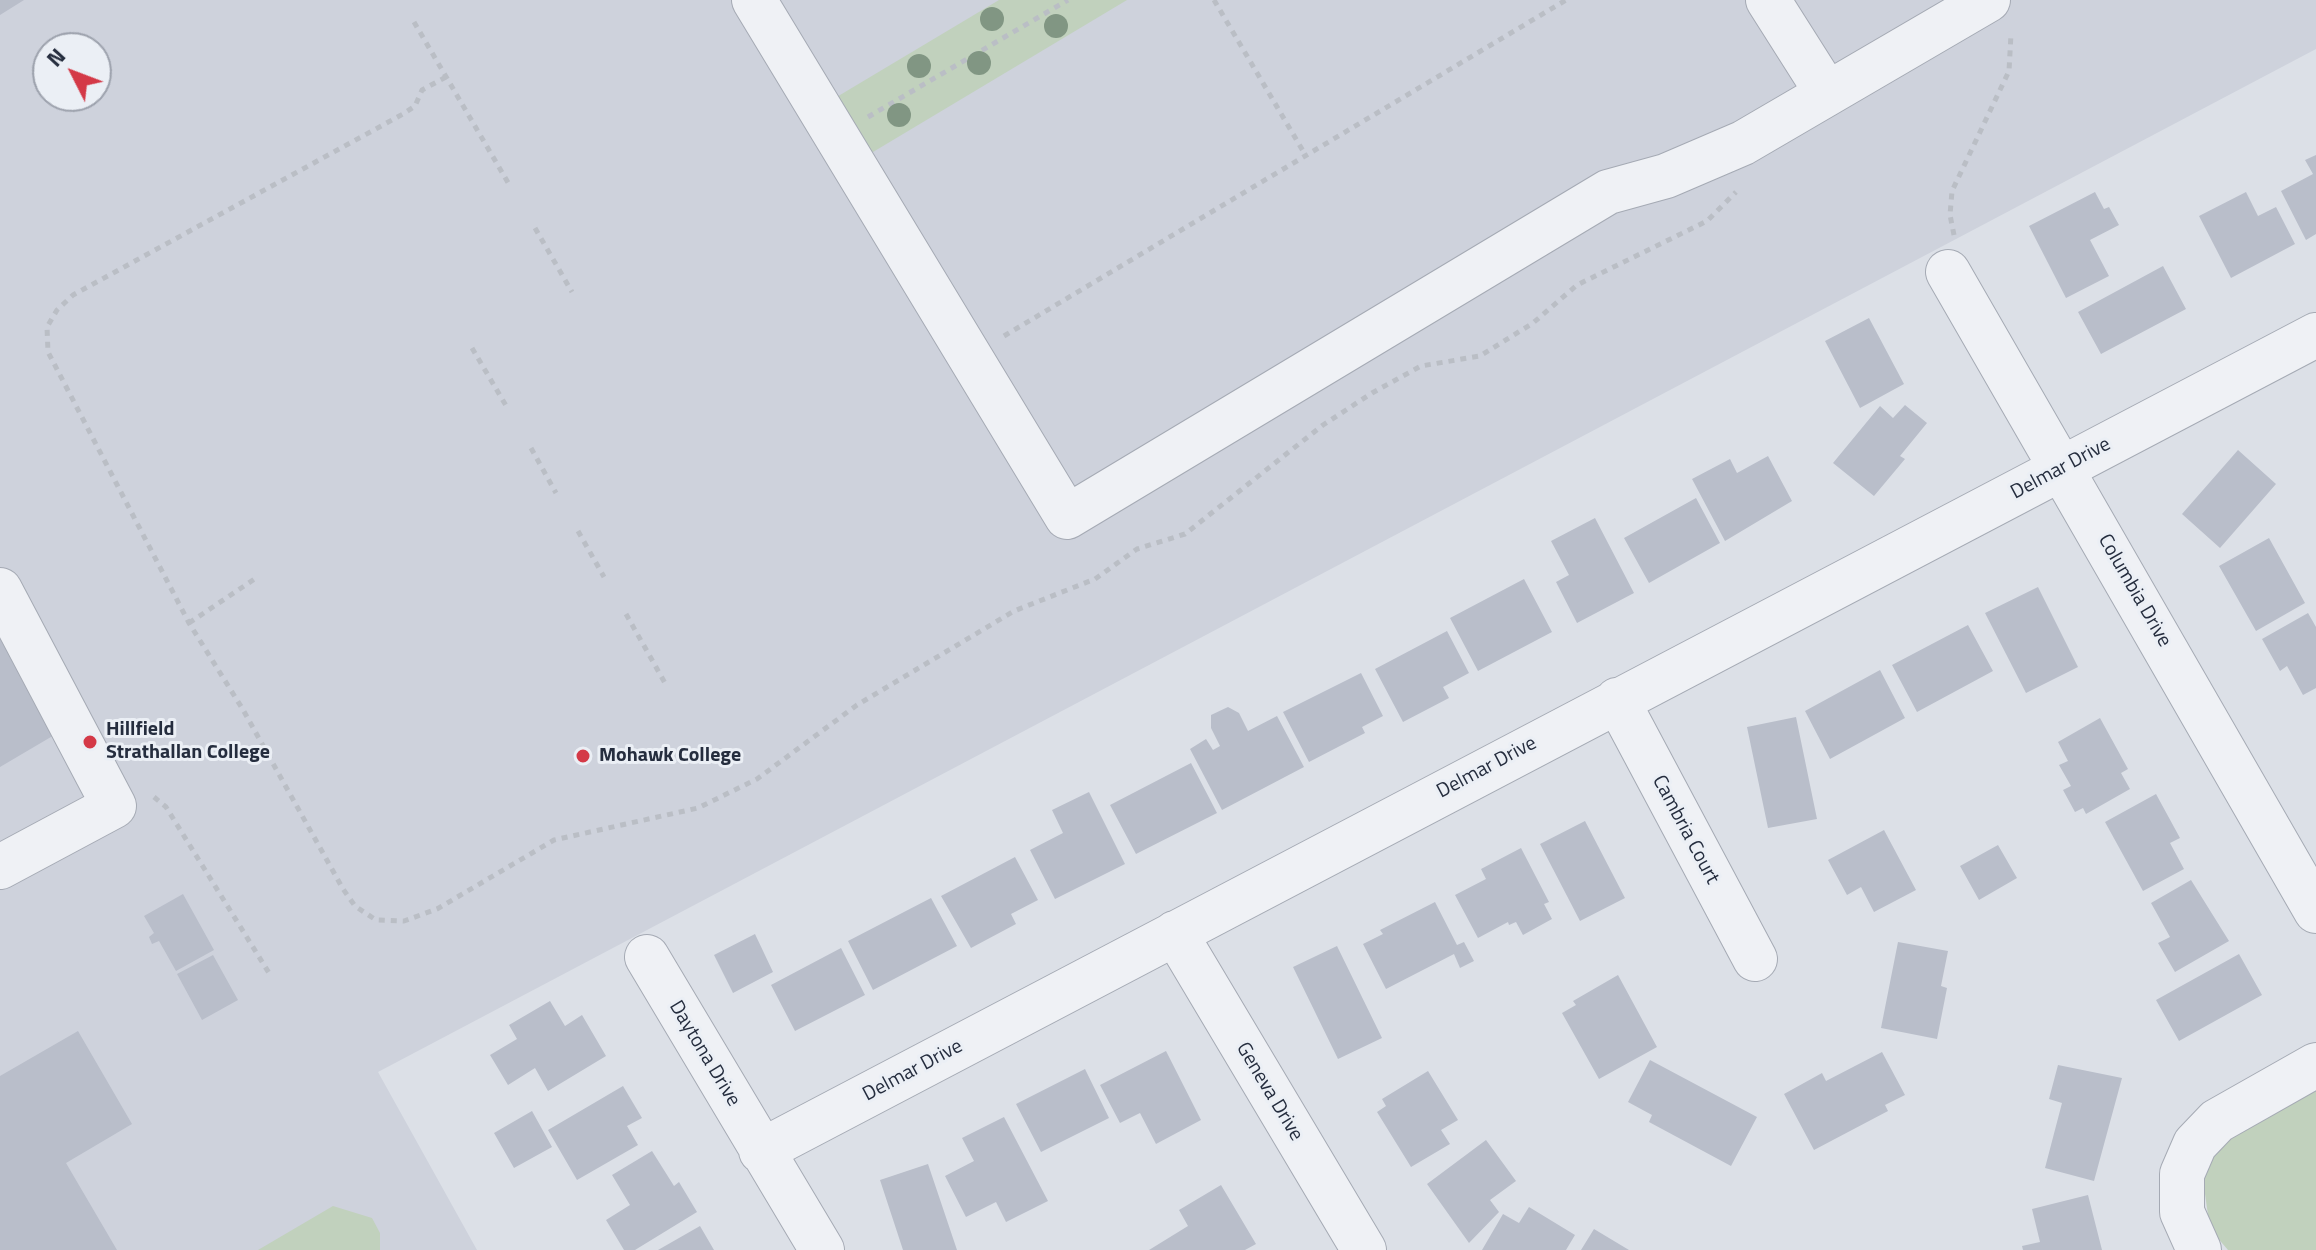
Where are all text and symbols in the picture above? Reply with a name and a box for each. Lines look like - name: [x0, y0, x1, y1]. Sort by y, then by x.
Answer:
- north arrow: [32, 32, 112, 112]
- text: N: [38, 40, 73, 74]
- street label: Delmar Drive: [2007, 433, 2115, 505]
- street label: Columbia Drive: [2092, 530, 2176, 652]
- place label: Hillfield Strathallan College: [106, 718, 270, 765]
- street label: Delmar Drive: [1433, 732, 1541, 804]
- marker: Hillfield Strathallan College: [81, 733, 99, 751]
- place label: Mohawk College: [599, 744, 741, 768]
- marker: Mohawk College: [574, 747, 592, 765]
- street label: Cambria Court: [1646, 772, 1724, 888]
- street label: Daytona Drive: [663, 997, 745, 1111]
- street label: Delmar Drive: [859, 1035, 967, 1107]
- street label: Geneva Drive: [1230, 1038, 1308, 1146]

